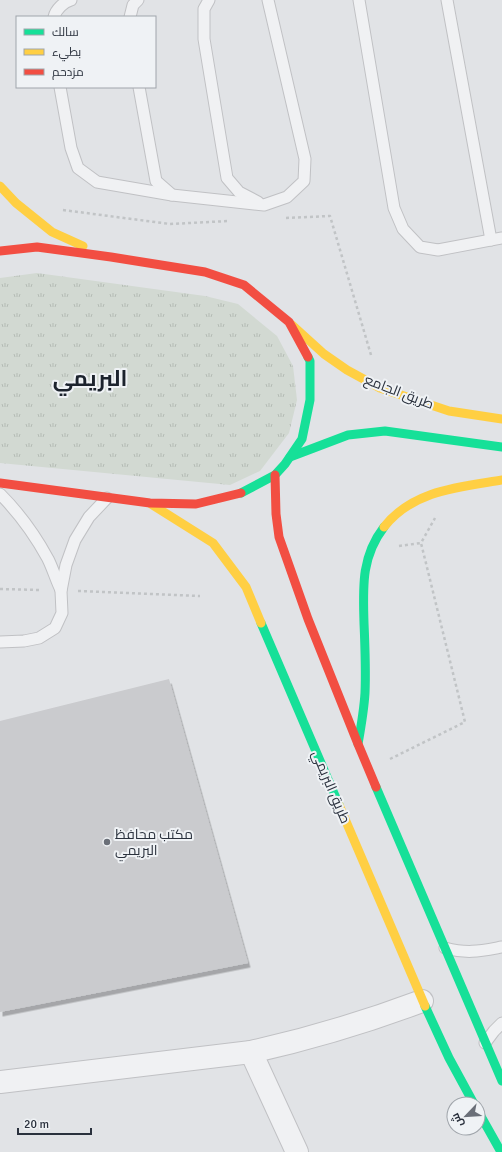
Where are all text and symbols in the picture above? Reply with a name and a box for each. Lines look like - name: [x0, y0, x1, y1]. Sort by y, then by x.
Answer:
- legend: [16, 16, 156, 88]
- text: سالك: [52, 25, 79, 40]
- text: بطيء: [52, 45, 81, 62]
- text: مزدحم: [52, 65, 84, 80]
- district label: البريمي: [53, 365, 127, 396]
- street label: طريق الجامع: [362, 371, 436, 413]
- street label: طريق البريمي: [305, 748, 354, 827]
- place label: مكتب محافظ البريمي: [115, 826, 193, 862]
- marker: مكتب محافظ البريمي: [102, 837, 112, 847]
- north arrow: [446, 1096, 486, 1136]
- scale bar: [18, 1110, 91, 1136]
- text: ش: [449, 1111, 466, 1129]
- text: 20 m: [24, 1117, 49, 1132]

